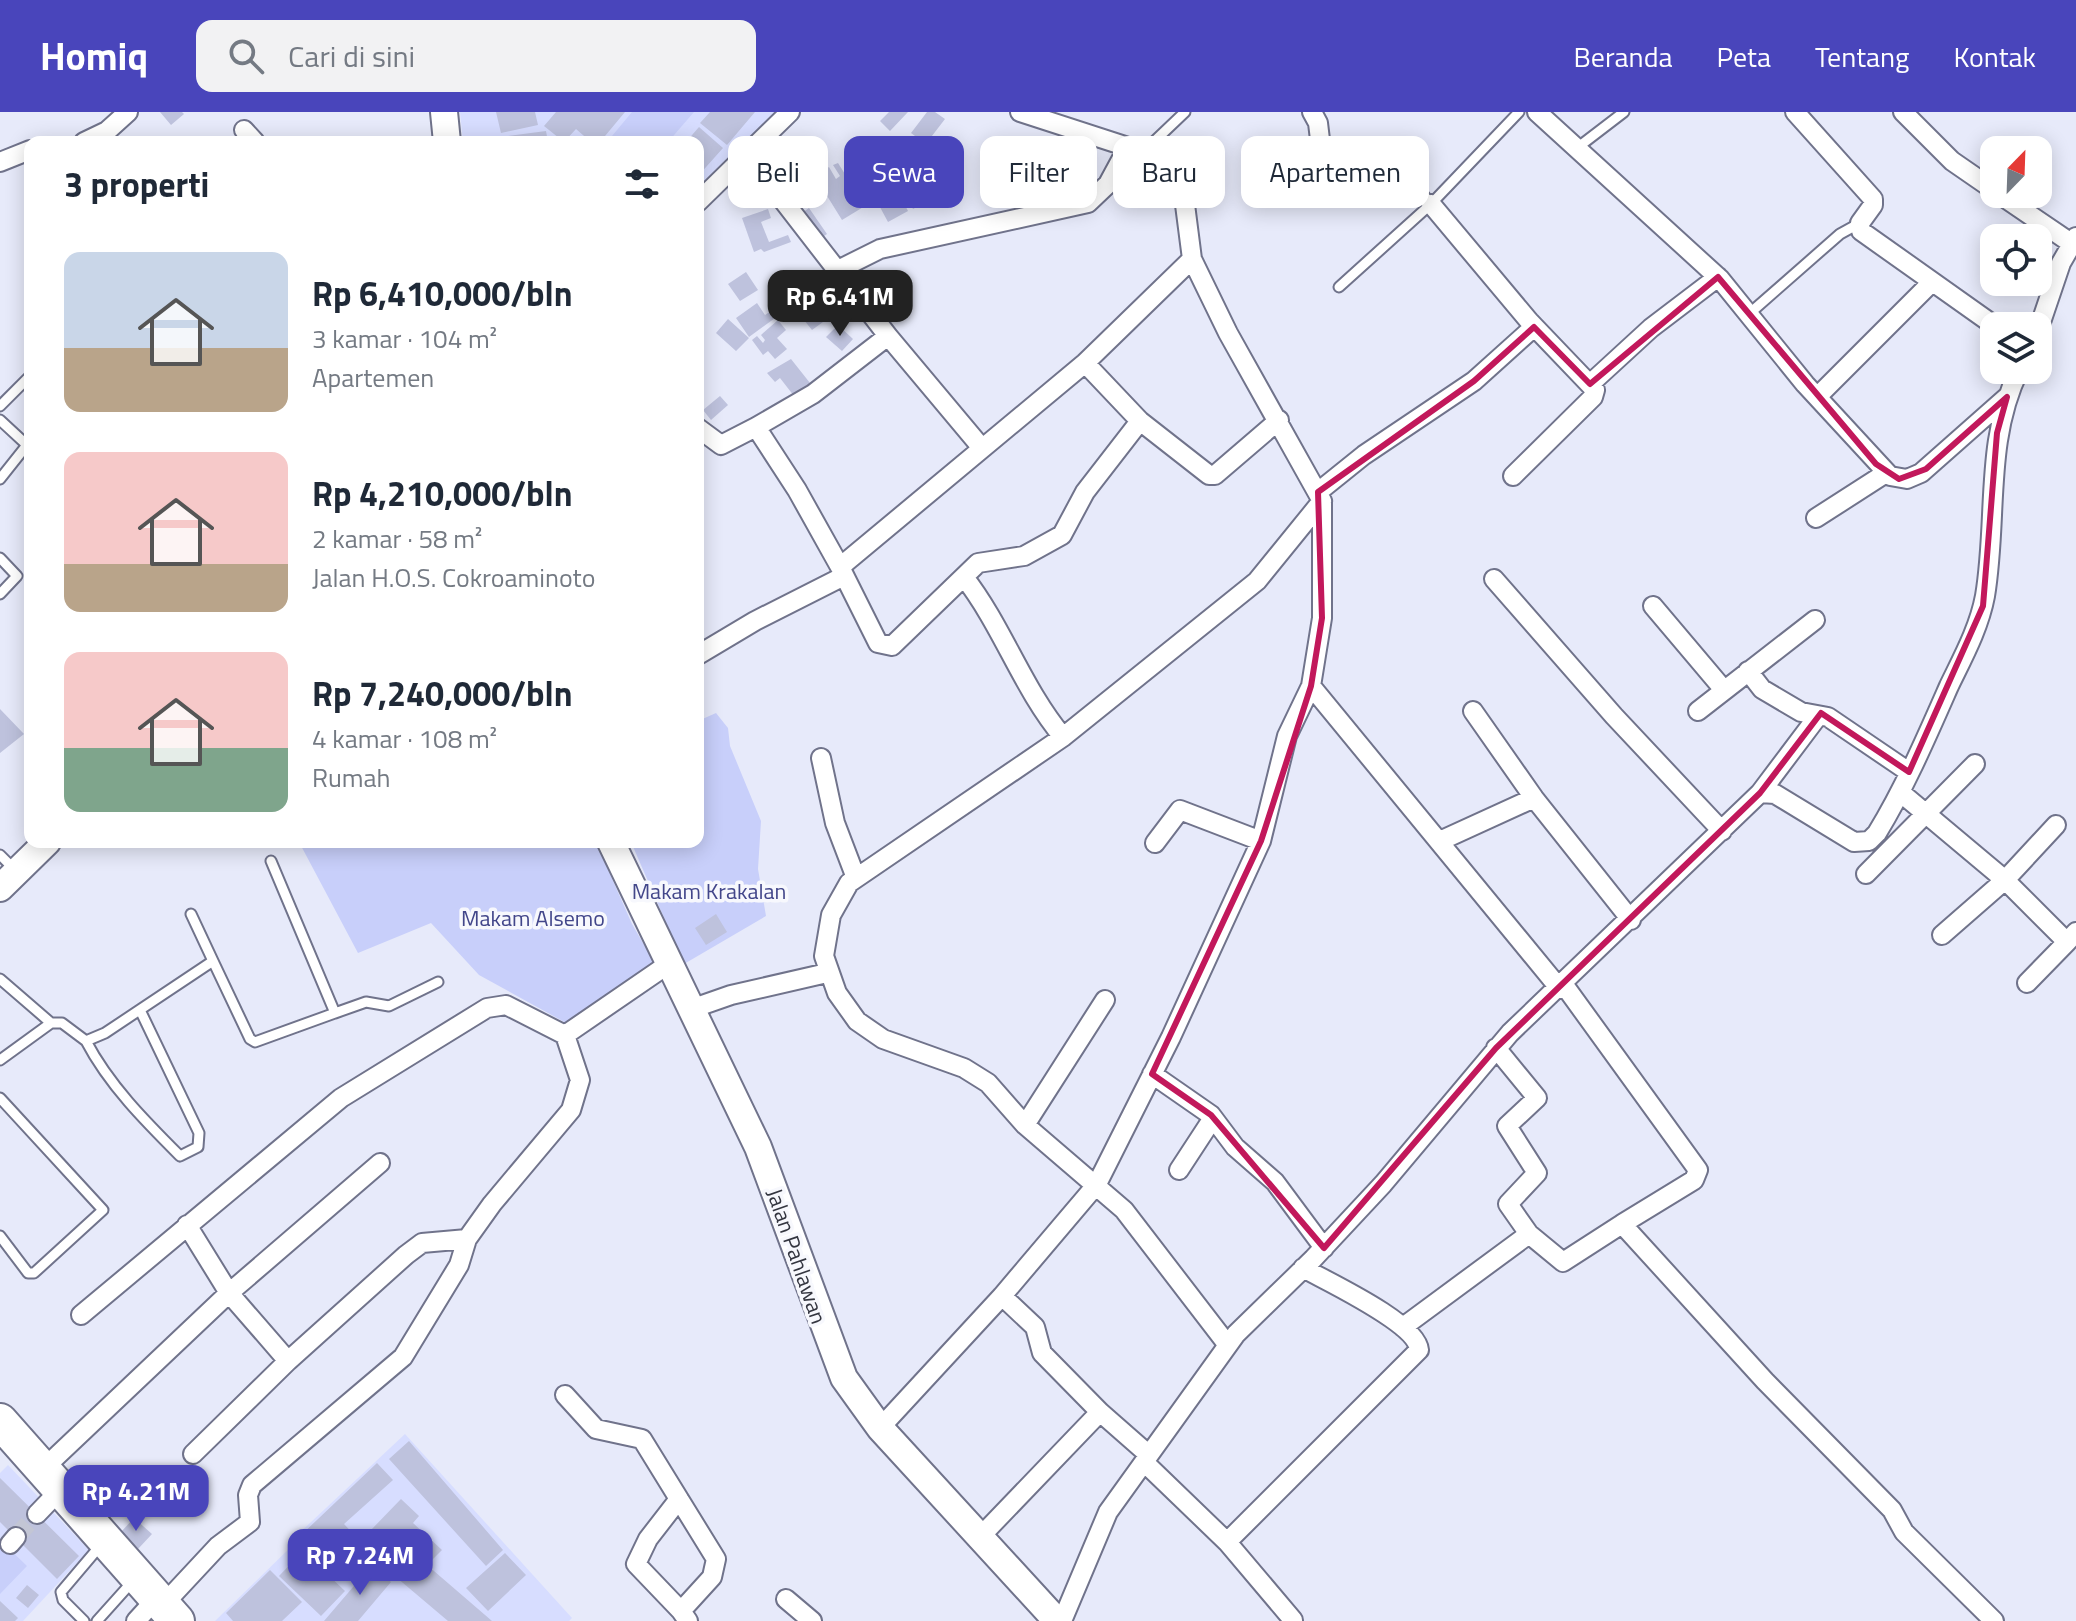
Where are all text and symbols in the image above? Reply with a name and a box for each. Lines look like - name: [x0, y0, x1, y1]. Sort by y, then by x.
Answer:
- search box: [196, 20, 756, 92]
- text: Homiq: [40, 27, 148, 85]
- text: Cari di sini: [288, 33, 415, 79]
- icon: search: [224, 34, 268, 78]
- text: Beranda: [1574, 35, 1673, 78]
- text: Peta: [1717, 35, 1771, 78]
- text: Tentang: [1815, 35, 1909, 78]
- text: Kontak: [1953, 35, 2036, 78]
- chip: Beli: [728, 136, 828, 208]
- chip: Sewa: [844, 136, 964, 208]
- chip: Filter: [980, 136, 1097, 208]
- chip: Baru: [1113, 136, 1225, 208]
- chip: Apartemen: [1241, 136, 1429, 208]
- north arrow: [1980, 136, 2052, 208]
- map controls: [1980, 136, 2052, 384]
- text: 3 properti: [64, 158, 209, 210]
- icon: filters: [620, 162, 664, 206]
- button: locate: [1980, 224, 2052, 296]
- text: Rp 6,410,000/bln: [312, 267, 573, 319]
- pin: Rp 6.41M: [757, 270, 923, 338]
- text: Rp 6.41M: [786, 276, 894, 315]
- icon: home: [128, 284, 224, 380]
- button: layers: [1980, 312, 2052, 384]
- text: 3 kamar · 104 m²: [312, 319, 497, 358]
- text: Apartemen: [312, 358, 434, 397]
- text: Rp 4,210,000/bln: [312, 467, 573, 519]
- icon: home: [128, 484, 224, 580]
- text: 2 kamar · 58 m²: [312, 519, 482, 558]
- text: Jalan H.O.S. Cokroaminoto: [312, 558, 595, 597]
- text: Rp 7,240,000/bln: [312, 667, 573, 719]
- icon: home: [128, 684, 224, 780]
- text: 4 kamar · 108 m²: [312, 719, 497, 758]
- text: Rumah: [312, 758, 390, 797]
- park label: Makam Krakalan: [632, 874, 786, 908]
- park label: Makam Alsemo: [461, 901, 605, 935]
- street label: Jalan Pahlawan: [758, 1184, 836, 1328]
- pin: Rp 4.21M: [53, 1465, 219, 1533]
- text: Rp 4.21M: [82, 1471, 190, 1510]
- pin: Rp 7.24M: [277, 1529, 443, 1597]
- text: Rp 7.24M: [306, 1535, 414, 1574]

